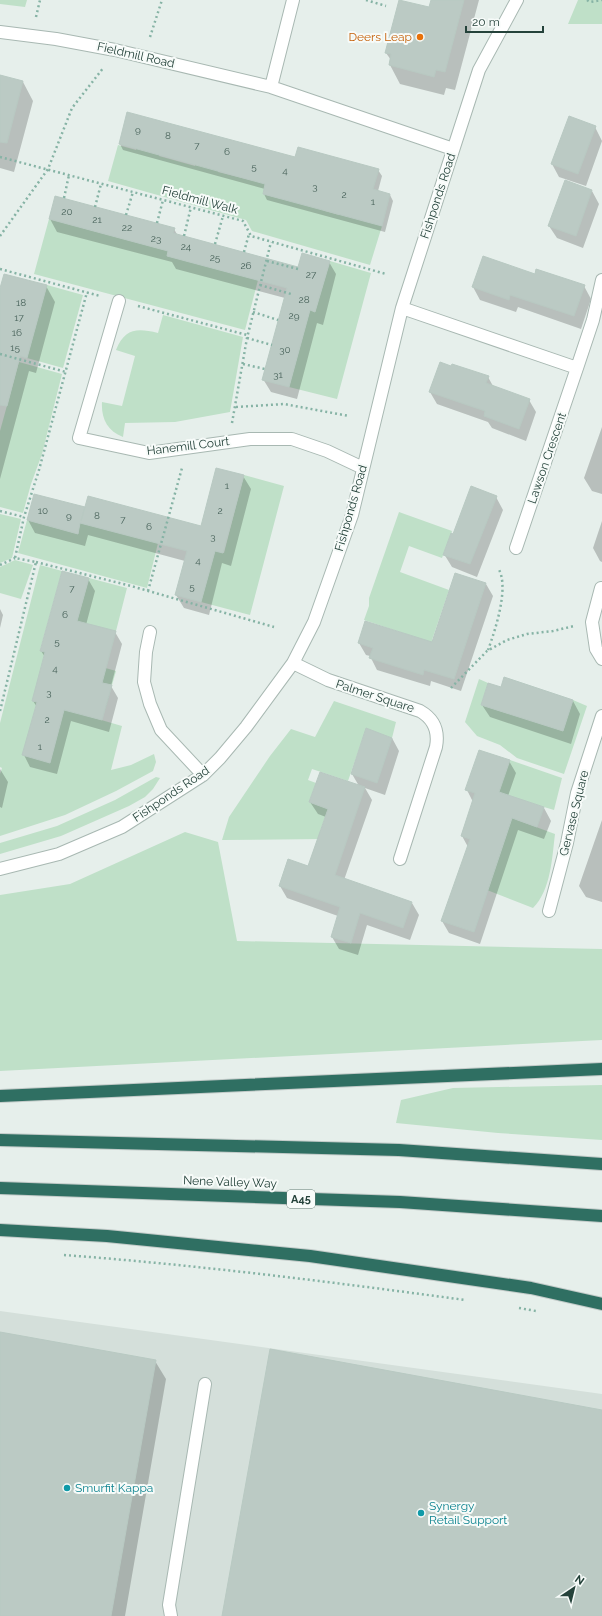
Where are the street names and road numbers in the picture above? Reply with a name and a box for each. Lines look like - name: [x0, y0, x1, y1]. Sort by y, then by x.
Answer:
- street label: Fieldmill Road: [96, 39, 176, 71]
- street label: Fishponds Road: [418, 151, 458, 241]
- street label: Fieldmill Walk: [161, 183, 240, 217]
- street label: Lawson Crescent: [525, 411, 569, 505]
- street label: Hanemill Court: [146, 434, 230, 458]
- street label: Fishponds Road: [332, 463, 370, 553]
- street label: Palmer Square: [334, 677, 416, 715]
- street label: Fishponds Road: [130, 763, 212, 825]
- street label: Gervase Square: [557, 769, 591, 857]
- street label: Nene Valley Way: [183, 1173, 278, 1191]
- road number: A45: [287, 1190, 315, 1208]

